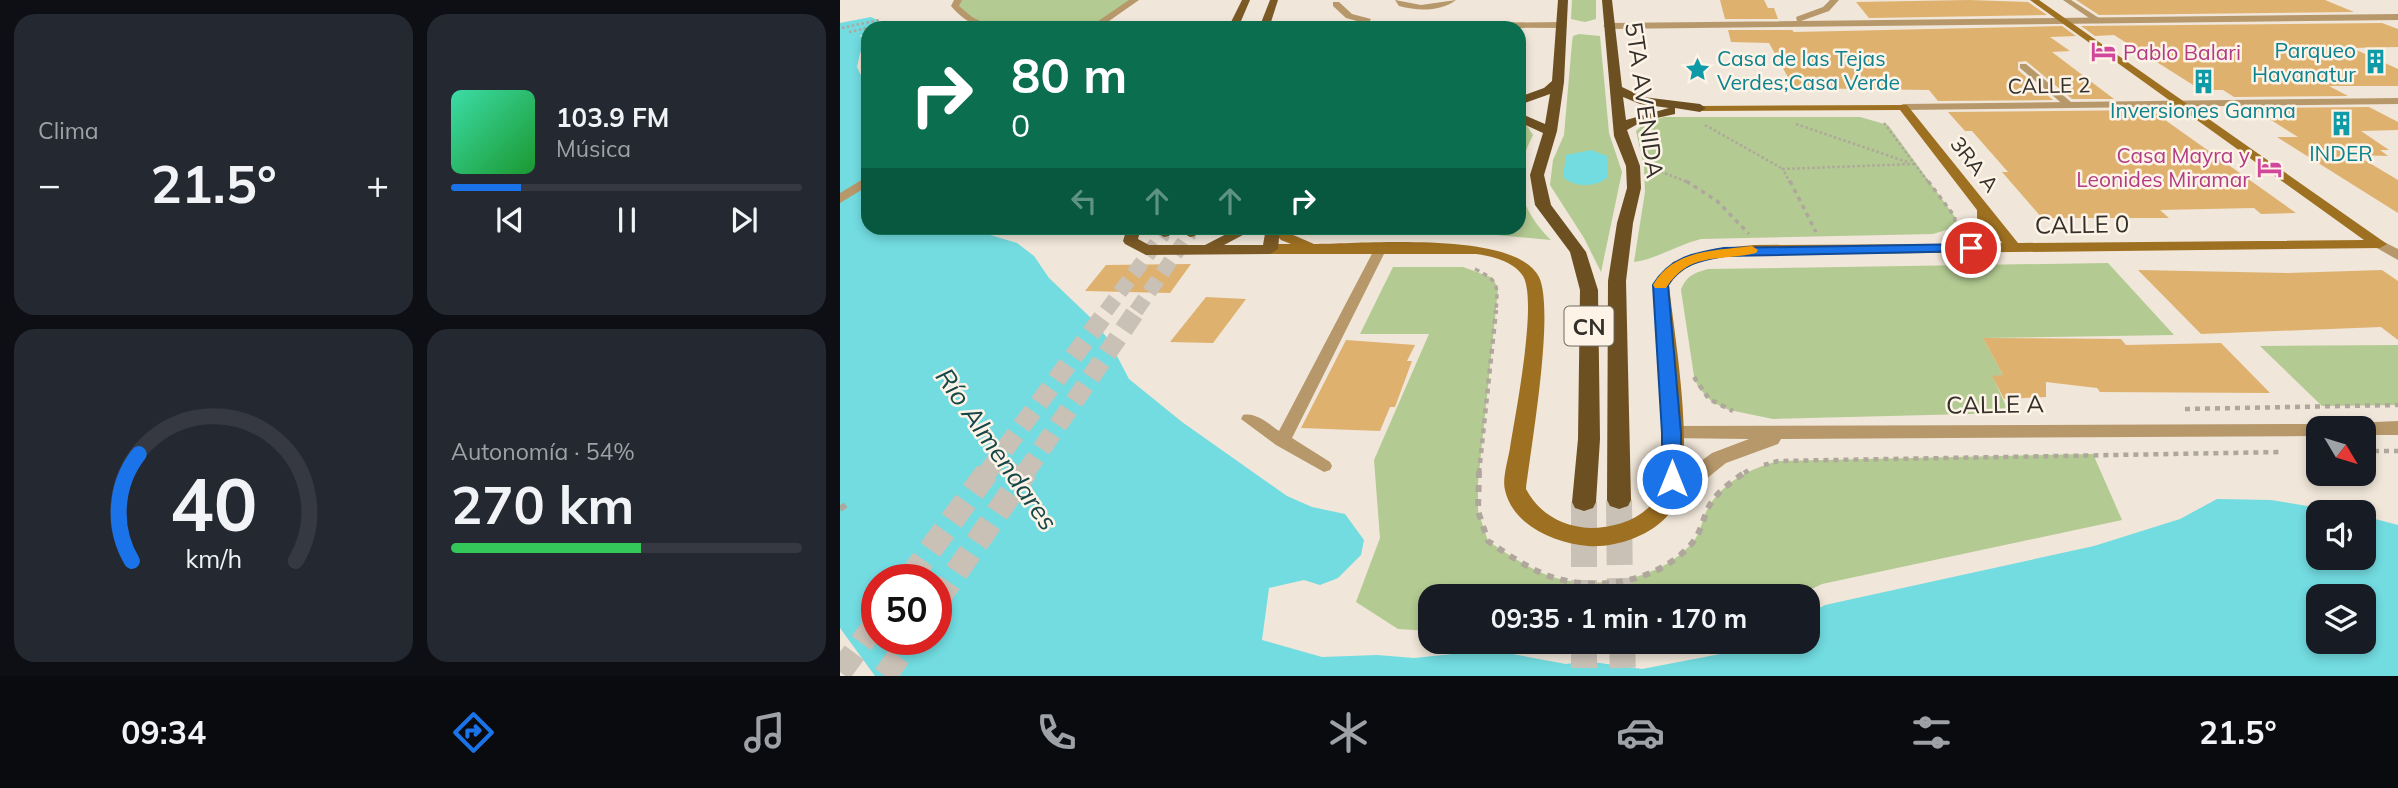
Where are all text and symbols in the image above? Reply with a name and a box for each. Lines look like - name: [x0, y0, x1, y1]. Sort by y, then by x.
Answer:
- street label: 5TA AVENIDA: [1619, 20, 1671, 180]
- place label: Parqueo Havanatur: [2252, 37, 2356, 87]
- hotel icon: Pablo Balari: [2089, 38, 2117, 66]
- place label: Pablo Balari: [2123, 39, 2241, 65]
- text: 80 m: [1011, 44, 1127, 105]
- place label: Casa de las Tejas Verdes;Casa Verde: [1717, 45, 1900, 95]
- building icon: Parqueo Havanatur: [2362, 48, 2390, 76]
- icon: right: [896, 49, 987, 140]
- place icon: Casa de las Tejas Verdes;Casa Verde: [1683, 56, 1711, 84]
- building icon: Inversiones Ganma: [2189, 67, 2217, 95]
- street label: CALLE 2: [2007, 71, 2091, 99]
- place label: Inversiones Ganma: [2110, 97, 2296, 123]
- text: 103.9 FM: [556, 101, 669, 134]
- text: 0: [1011, 105, 1030, 145]
- building icon: INDER: [2327, 110, 2355, 138]
- text: Clima: [38, 116, 99, 145]
- street label: 3RA A: [1945, 131, 2005, 197]
- text: Música: [556, 134, 631, 163]
- place label: INDER: [2309, 140, 2373, 166]
- place label: Casa Mayra y Leonides Miramar: [2076, 142, 2250, 192]
- text: 21.5°: [150, 151, 277, 216]
- hotel icon: Casa Mayra y Leonides Miramar: [2256, 153, 2284, 181]
- text: −: [38, 160, 61, 208]
- text: +: [366, 160, 389, 208]
- icon: left: [1065, 182, 1103, 220]
- icon: ahead: [1138, 182, 1176, 220]
- icon: ahead: [1211, 182, 1249, 220]
- icon: right: [1284, 182, 1322, 220]
- icon: previous: [491, 201, 529, 239]
- icon: pause: [608, 201, 646, 239]
- icon: next: [725, 201, 763, 239]
- street label: CALLE 0: [2034, 208, 2130, 240]
- pin: [1941, 218, 2001, 278]
- icon: arrive: [1952, 229, 1990, 267]
- road number: CN: [1564, 306, 1614, 346]
- water label: Río Almendares: [929, 361, 1065, 537]
- street label: CALLE A: [1946, 388, 2045, 420]
- north arrow: [2306, 416, 2376, 486]
- map controls: [2306, 416, 2376, 654]
- text: Autonomía · 54%: [451, 437, 635, 466]
- position arrow: [1635, 442, 1709, 516]
- text: 40: [170, 459, 257, 550]
- text: 270 km: [451, 472, 634, 537]
- button: sound: [2306, 500, 2376, 570]
- text: km/h: [185, 543, 242, 574]
- speed limit sign: 50: [861, 564, 952, 655]
- button: layers: [2306, 584, 2376, 654]
- text: 09:35 · 1 min · 170 m: [1491, 602, 1747, 635]
- icon: directions: [449, 708, 498, 757]
- icon: music: [740, 708, 789, 757]
- icon: phone: [1032, 708, 1081, 757]
- icon: climate: [1324, 708, 1373, 757]
- icon: car: [1616, 708, 1665, 757]
- icon: filters: [1907, 708, 1956, 757]
- text: 09:34: [121, 712, 206, 752]
- text: 21.5°: [2199, 712, 2277, 752]

